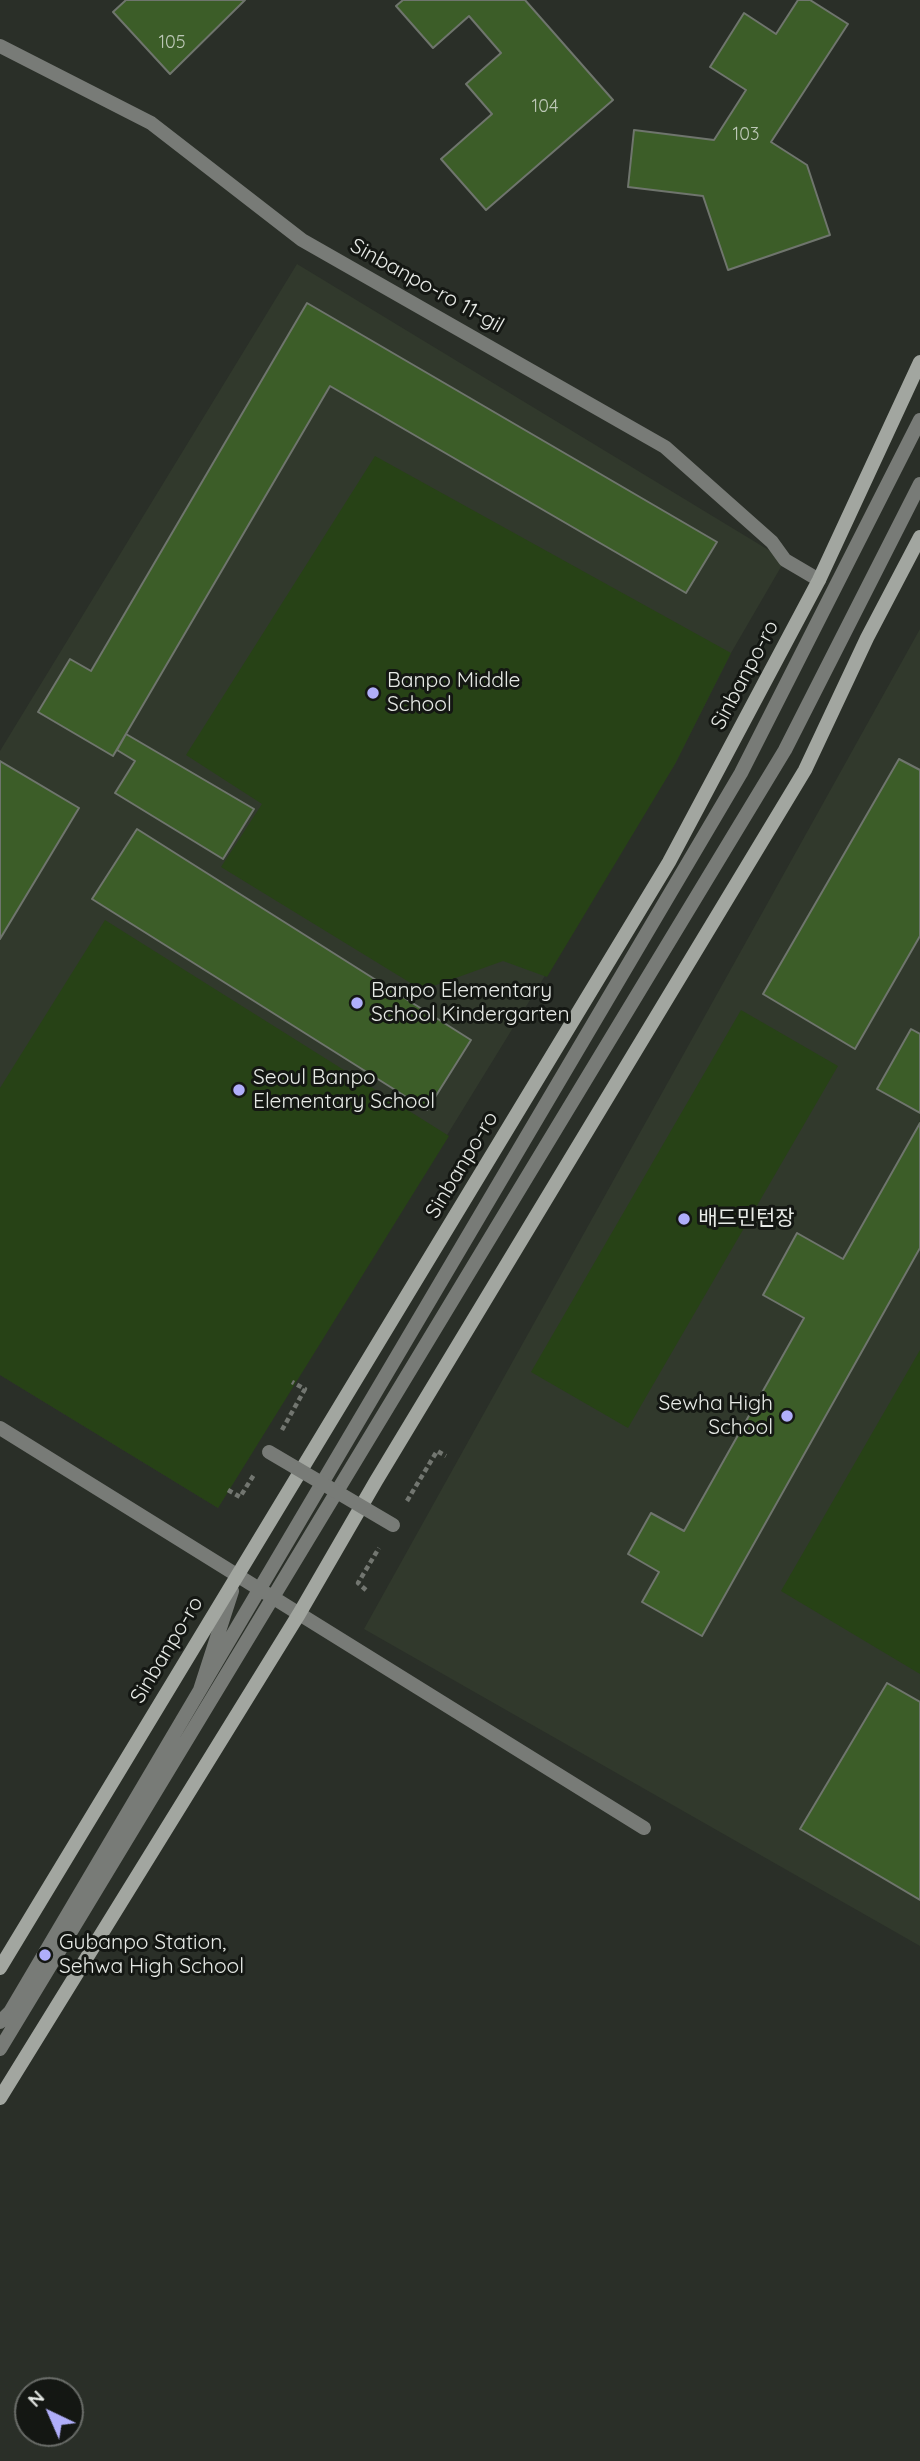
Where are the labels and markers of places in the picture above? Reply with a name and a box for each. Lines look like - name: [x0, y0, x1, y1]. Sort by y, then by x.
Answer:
- place label: Banpo Middle School: [387, 668, 520, 718]
- marker: Banpo Middle School: [365, 685, 381, 701]
- place label: Banpo Elementary School Kindergarten: [371, 978, 570, 1028]
- marker: Banpo Elementary School Kindergarten: [349, 995, 365, 1011]
- place label: Seoul Banpo Elementary School: [253, 1065, 435, 1115]
- marker: Seoul Banpo Elementary School: [231, 1082, 247, 1098]
- place label: 배드민턴장: [698, 1206, 795, 1232]
- marker: 배드민턴장: [676, 1211, 692, 1227]
- place label: Sewha High School: [659, 1391, 773, 1441]
- marker: Sewha High School: [779, 1408, 795, 1424]
- place label: Gubanpo Station, Sehwa High School: [59, 1930, 244, 1980]
- marker: Gubanpo Station, Sehwa High School: [37, 1947, 53, 1963]

